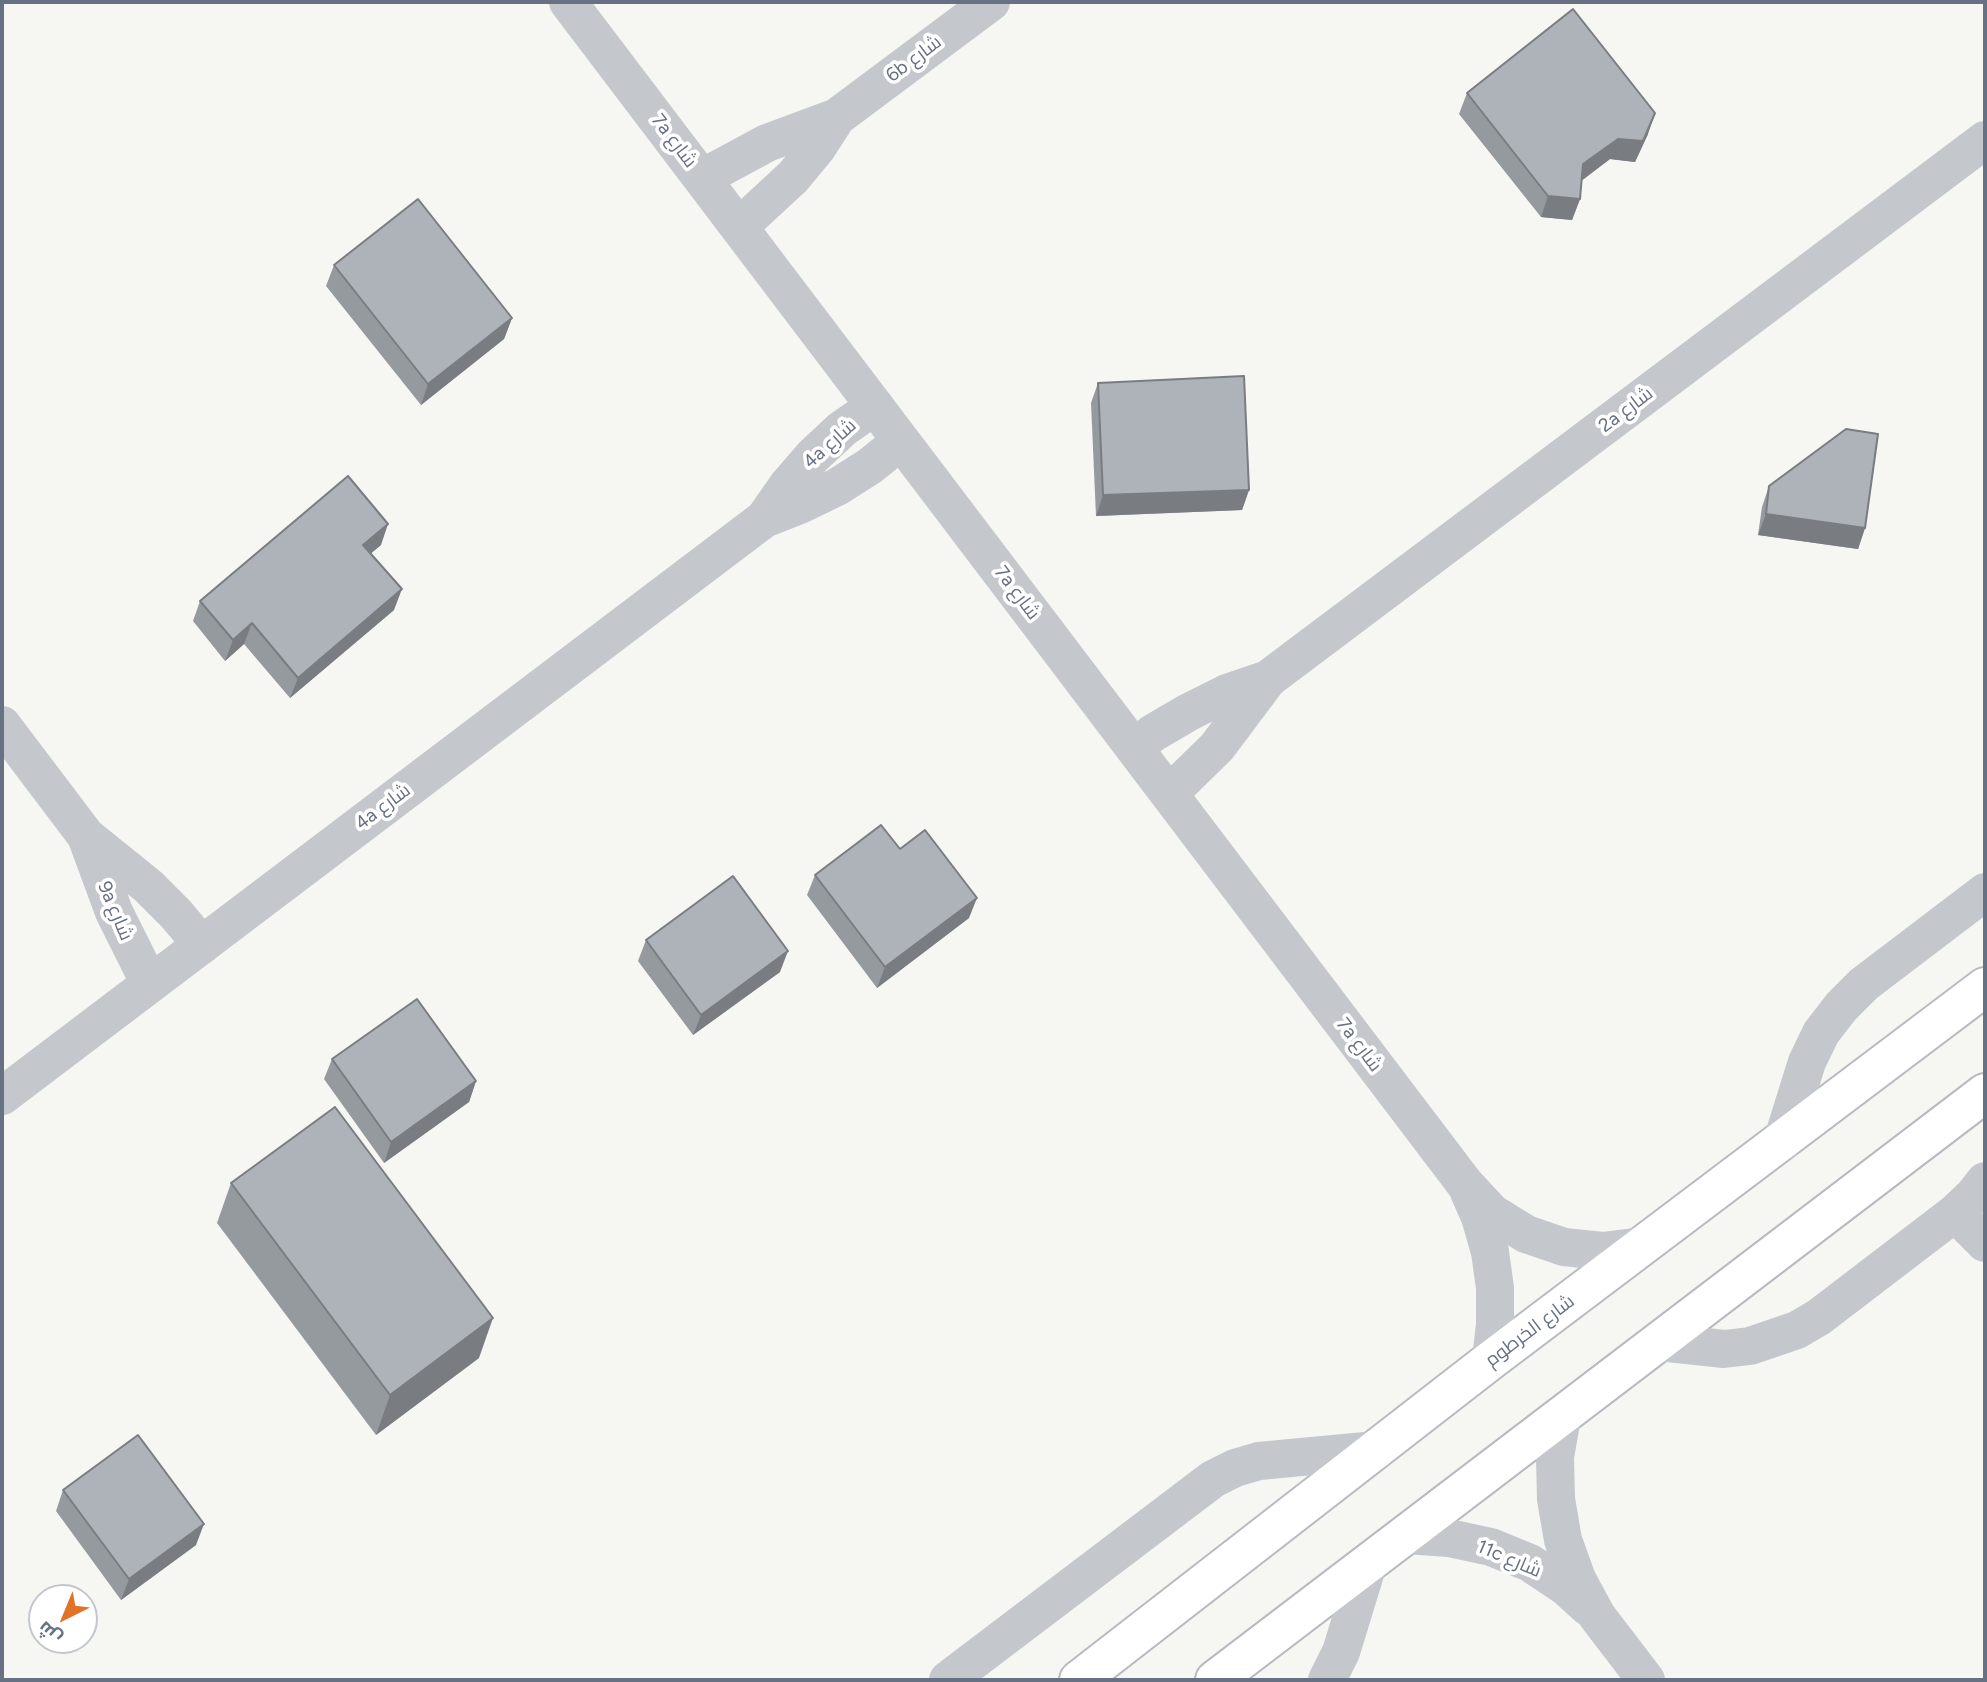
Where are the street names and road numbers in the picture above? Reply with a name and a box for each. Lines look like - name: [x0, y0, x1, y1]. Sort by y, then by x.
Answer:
- street label: 6b شارع: [882, 31, 946, 87]
- street label: 7a شارع: [646, 110, 702, 172]
- street label: 2a شارع: [1594, 382, 1658, 438]
- street label: 4a شارع: [799, 414, 861, 474]
- street label: 7a شارع: [989, 562, 1045, 624]
- street label: 4a شارع: [351, 779, 415, 835]
- street label: 9a شارع: [92, 878, 138, 944]
- street label: 7a شارع: [1331, 1014, 1387, 1076]
- street label: شارع الخرطوم: [1481, 1290, 1579, 1372]
- street label: 11c شارع: [1473, 1535, 1545, 1583]

